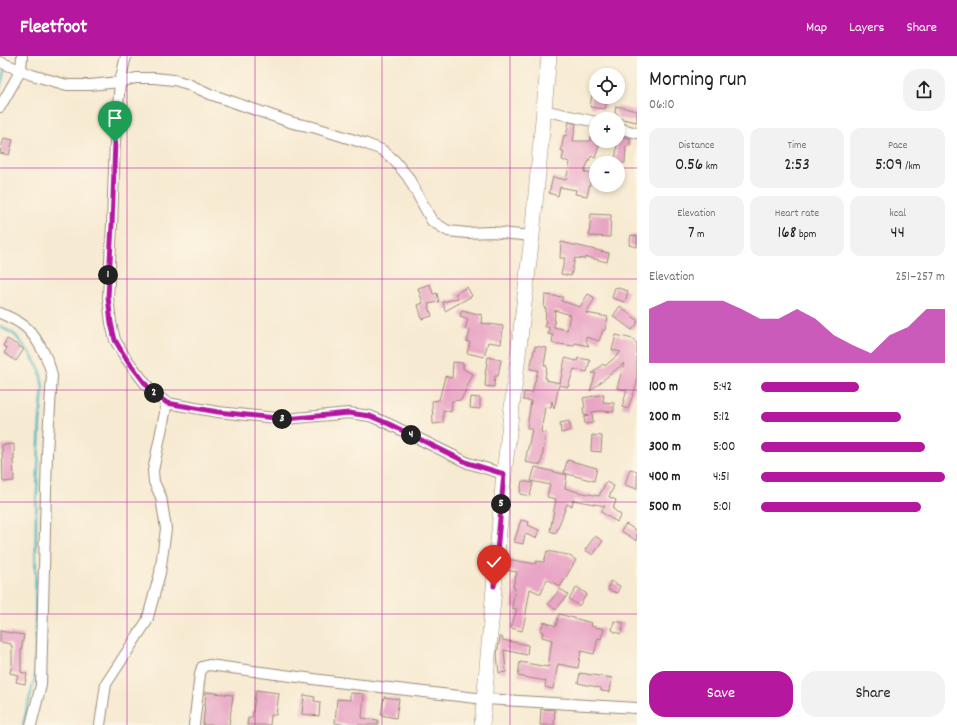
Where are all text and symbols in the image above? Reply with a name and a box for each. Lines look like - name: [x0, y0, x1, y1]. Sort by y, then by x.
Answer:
- text: Fleetfoot: [20, 15, 87, 42]
- text: Map: [806, 18, 827, 38]
- text: Layers: [849, 18, 884, 38]
- text: Share: [906, 18, 937, 38]
- text: Morning run: [649, 65, 747, 96]
- map controls: [589, 68, 625, 192]
- button: locate: [589, 68, 625, 104]
- button: share: [903, 69, 945, 111]
- text: 06:10: [649, 96, 675, 115]
- pin: [98, 101, 132, 142]
- icon: arrive: [104, 107, 126, 129]
- button: +: [589, 112, 625, 148]
- text: Distance: [678, 138, 714, 154]
- text: Time: [788, 138, 806, 154]
- text: Pace: [888, 138, 907, 154]
- text: 0.56: [675, 154, 703, 178]
- text: 2:53: [784, 154, 810, 178]
- text: 5:09: [875, 154, 903, 178]
- button: −: [589, 156, 625, 192]
- text: km: [703, 159, 718, 175]
- text: /km: [903, 159, 920, 175]
- text: Elevation: [677, 206, 715, 222]
- text: Heart rate: [775, 206, 819, 222]
- text: kcal: [889, 206, 906, 222]
- text: 7: [688, 222, 695, 246]
- text: 168: [778, 222, 796, 246]
- text: 44: [891, 222, 905, 246]
- text: m: [695, 227, 705, 243]
- text: bpm: [796, 227, 816, 243]
- pin: 1: [98, 265, 118, 285]
- text: 1: [107, 267, 109, 283]
- text: Elevation: [649, 268, 694, 287]
- text: 251–257 m: [895, 268, 945, 287]
- text: 100 m: [649, 378, 678, 397]
- text: 5:42: [713, 378, 732, 397]
- pin: 2: [144, 383, 164, 403]
- text: 2: [152, 385, 156, 401]
- text: 200 m: [649, 408, 681, 427]
- text: 5:12: [713, 408, 730, 427]
- pin: 3: [272, 409, 292, 429]
- text: 3: [280, 411, 284, 427]
- pin: 4: [401, 425, 421, 445]
- text: 4: [409, 427, 413, 443]
- text: 300 m: [649, 438, 681, 457]
- text: 5:00: [713, 438, 735, 457]
- text: 400 m: [649, 468, 680, 487]
- text: 4:51: [713, 468, 729, 487]
- pin: 5: [491, 494, 511, 514]
- text: 5: [498, 496, 504, 512]
- text: 500 m: [649, 498, 681, 517]
- text: 5:01: [713, 498, 731, 517]
- pin: [477, 545, 511, 586]
- icon: check: [483, 551, 505, 573]
- button: Save: [649, 671, 793, 717]
- button: Share: [801, 671, 945, 717]

